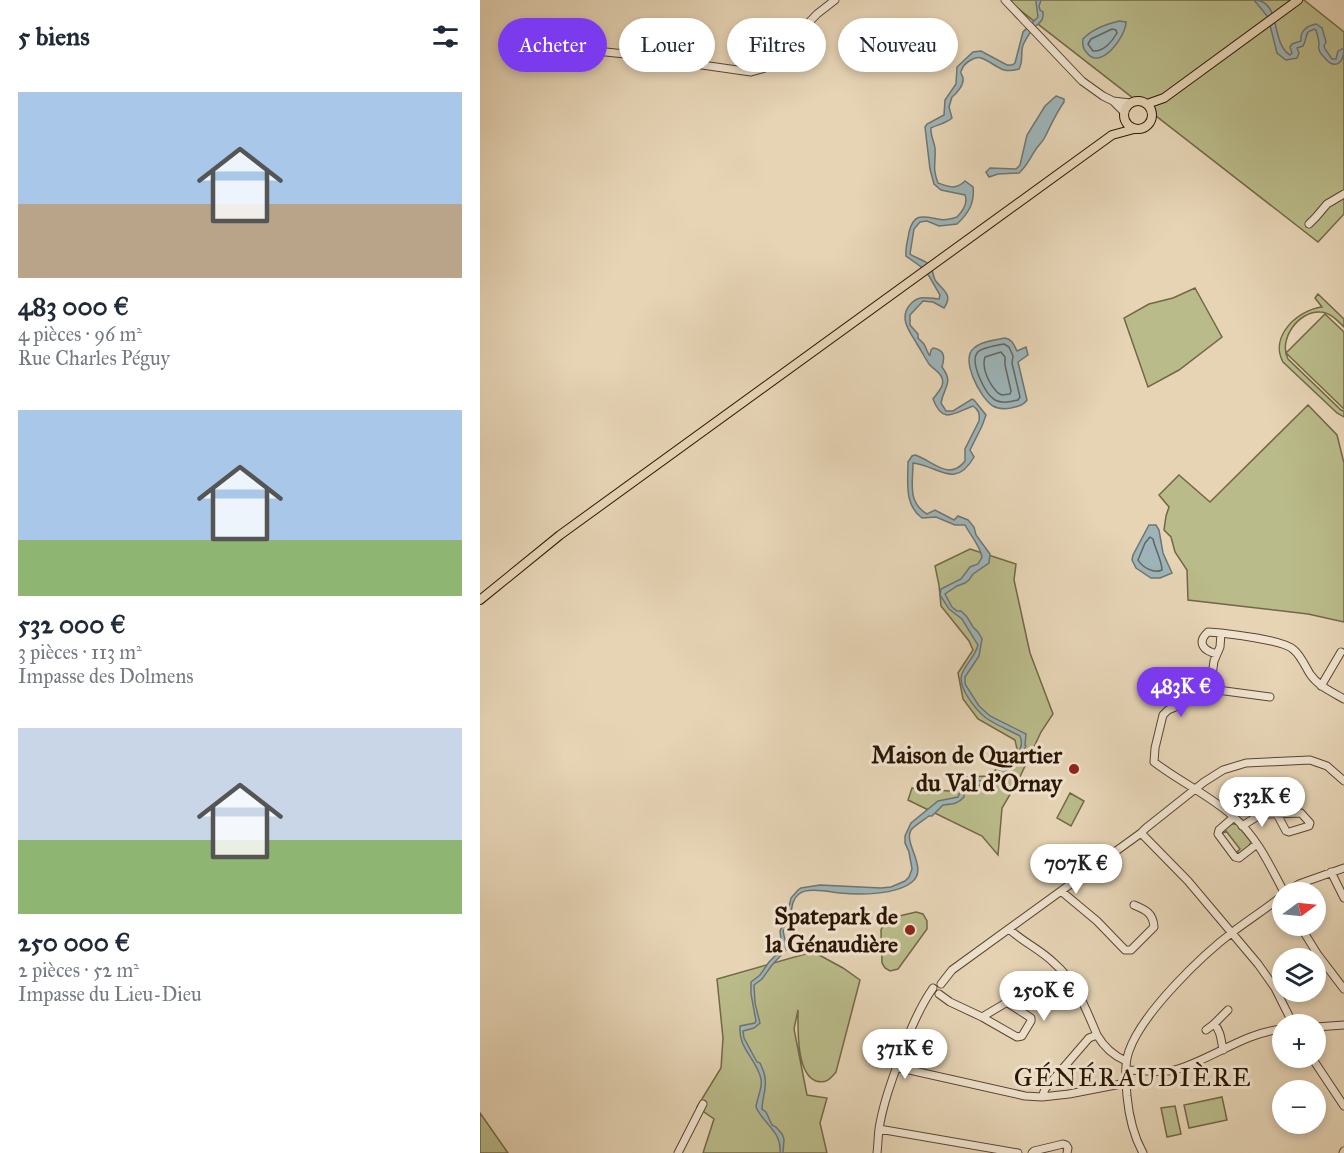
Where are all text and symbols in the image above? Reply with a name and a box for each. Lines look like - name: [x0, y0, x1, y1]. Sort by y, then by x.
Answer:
- chip: Acheter: [498, 18, 607, 72]
- chip: Louer: [619, 18, 715, 72]
- chip: Filtres: [727, 18, 826, 72]
- chip: Nouveau: [838, 18, 958, 72]
- text: 5 biens: [18, 20, 90, 52]
- icon: filters: [429, 20, 462, 53]
- icon: home: [186, 131, 294, 239]
- text: 483 000 €: [18, 290, 129, 322]
- text: 4 pièces · 96 m²: [18, 322, 142, 346]
- text: Rue Charles Péguy: [18, 346, 170, 370]
- icon: home: [186, 449, 294, 557]
- text: 532 000 €: [18, 608, 126, 640]
- text: 3 pièces · 113 m²: [18, 640, 142, 664]
- text: Impasse des Dolmens: [18, 664, 194, 688]
- pin: 483K €: [1132, 667, 1230, 718]
- text: 483K €: [1151, 674, 1211, 698]
- place label: Maison de Quartier du Val d'Ornay: [871, 740, 1064, 798]
- marker: Maison de Quartier du Val d'Ornay: [1067, 762, 1081, 776]
- icon: home: [186, 767, 294, 875]
- pin: 532K €: [1213, 777, 1311, 828]
- text: 532K €: [1233, 784, 1291, 808]
- pin: 707K €: [1027, 844, 1125, 895]
- text: 707K €: [1044, 851, 1108, 875]
- north arrow: [1272, 882, 1326, 936]
- map controls: [1272, 882, 1326, 1134]
- place label: Spatepark de la Génaudière: [764, 901, 898, 959]
- marker: Spatepark de la Génaudière: [903, 923, 917, 937]
- text: 250 000 €: [18, 926, 130, 958]
- button: layers: [1272, 948, 1326, 1002]
- text: 2 pièces · 52 m²: [18, 958, 139, 982]
- pin: 250K €: [995, 971, 1093, 1022]
- text: 250K €: [1013, 978, 1075, 1002]
- text: Impasse du Lieu-Dieu: [18, 982, 202, 1006]
- button: +: [1272, 1014, 1326, 1068]
- pin: 371K €: [856, 1029, 954, 1080]
- text: 371K €: [876, 1036, 934, 1060]
- district label: GÉNÉRAUDIÈRE: [1014, 1061, 1252, 1093]
- button: −: [1272, 1080, 1326, 1134]

